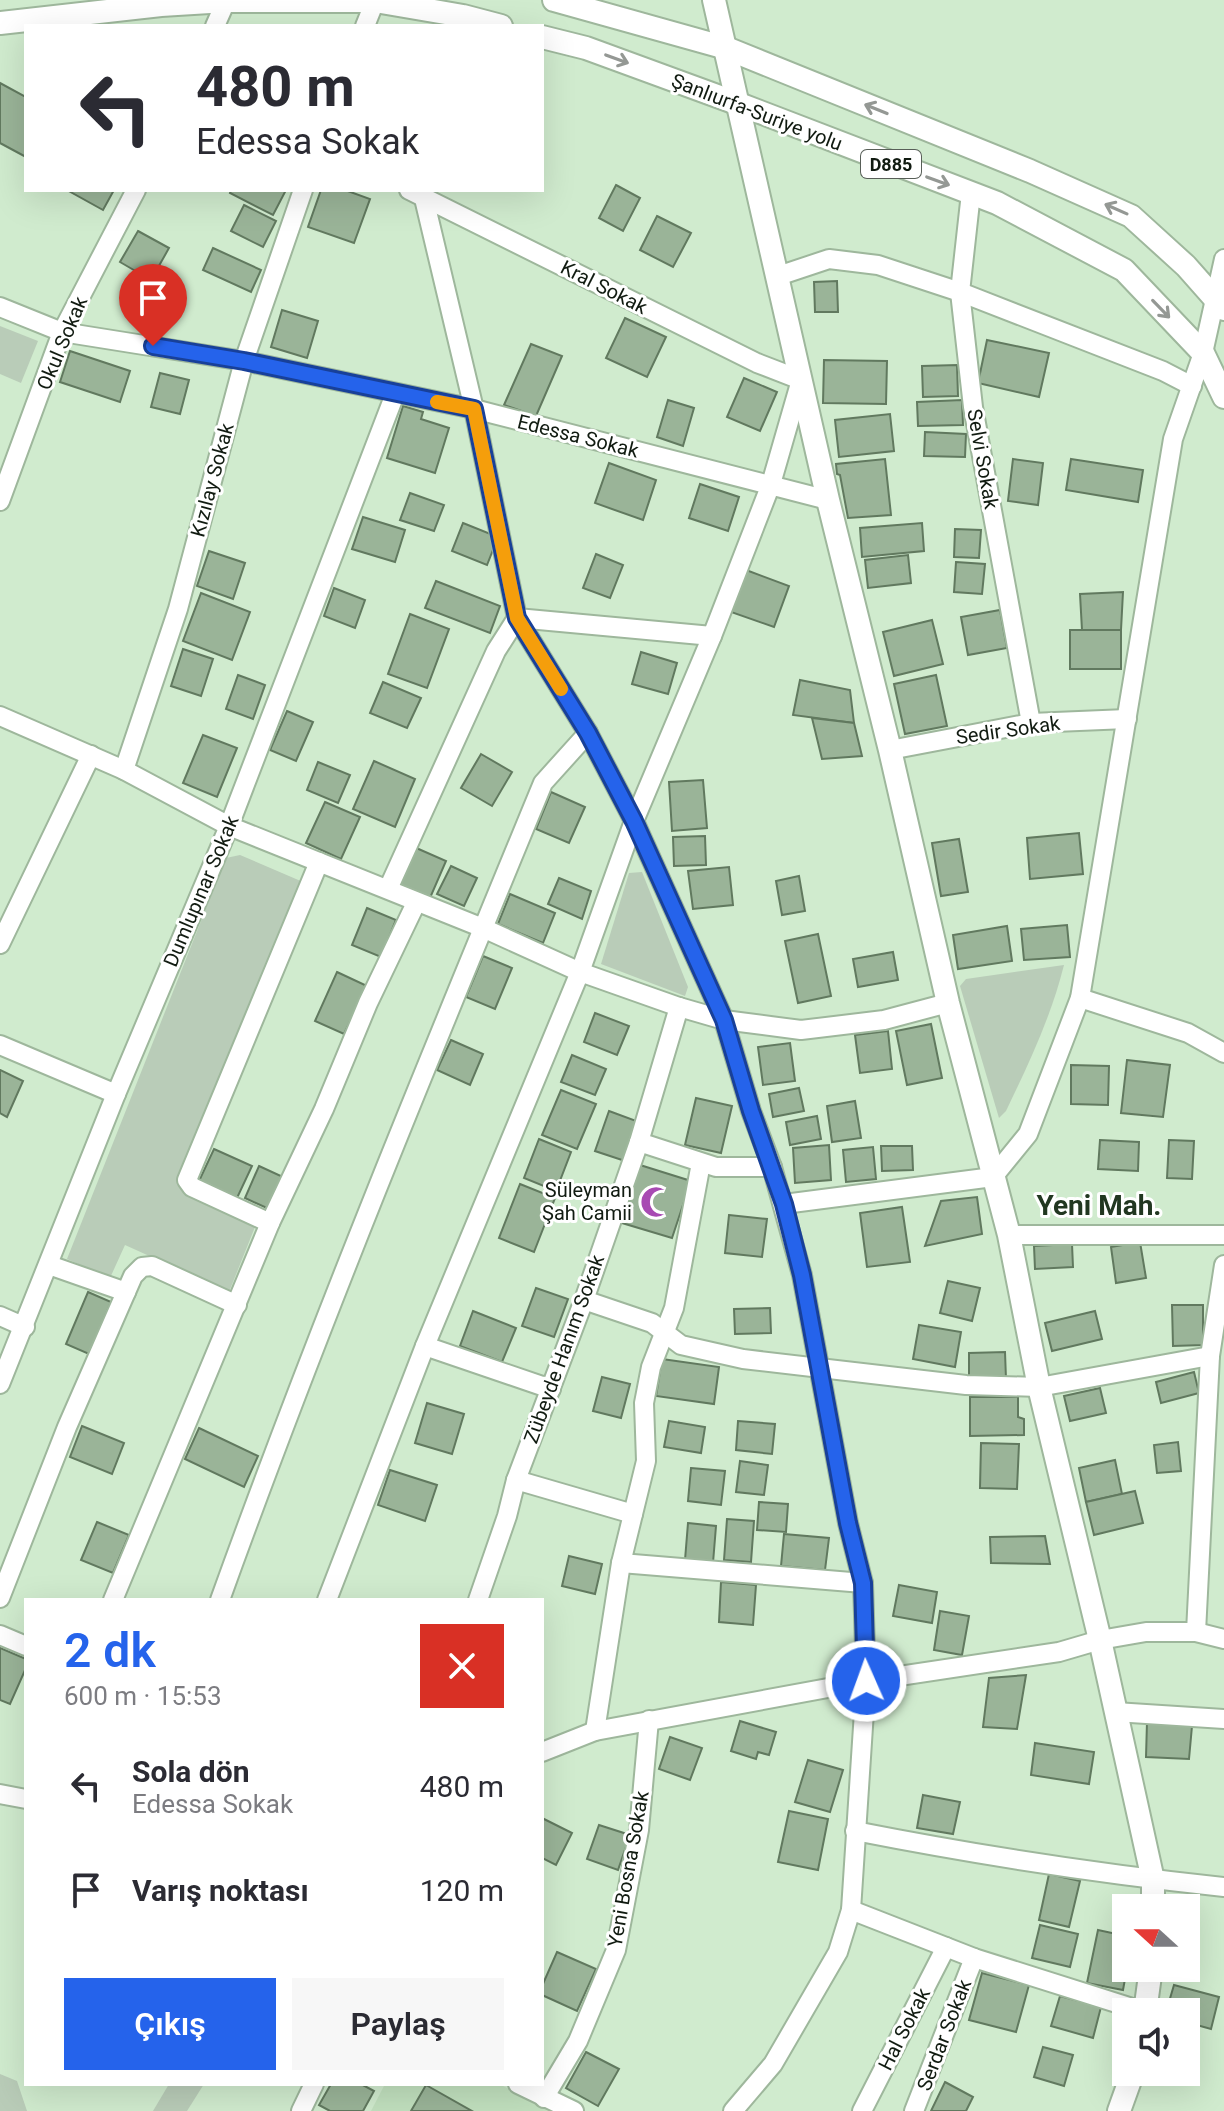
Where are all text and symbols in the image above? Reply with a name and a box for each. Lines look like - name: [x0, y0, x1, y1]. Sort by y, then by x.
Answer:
- one-way arrow: [604, 53, 629, 68]
- text: 480 m: [196, 54, 355, 120]
- icon: left: [64, 56, 168, 160]
- street label: Şanlıurfa-Suriye yolu: [668, 68, 846, 156]
- one-way arrow: [864, 101, 889, 115]
- text: Edessa Sokak: [196, 121, 419, 163]
- road number: D885: [861, 150, 921, 178]
- one-way arrow: [925, 175, 950, 189]
- one-way arrow: [1104, 201, 1128, 216]
- street label: Kral Sokak: [557, 255, 652, 319]
- pin: [119, 264, 187, 346]
- icon: arrive: [131, 276, 175, 320]
- street label: Okul Sokak: [32, 292, 93, 393]
- one-way arrow: [1151, 299, 1170, 318]
- street label: Selvi Sokak: [962, 407, 1004, 512]
- street label: Edessa Sokak: [515, 409, 642, 463]
- street label: Kızılay Sokak: [185, 420, 239, 540]
- street label: Sedir Sokak: [954, 711, 1062, 749]
- street label: Dumlupınar Sokak: [158, 811, 244, 970]
- place label: Süleyman Şah Camii: [542, 1178, 632, 1225]
- mosque icon: Süleyman Şah Camii: [639, 1185, 673, 1219]
- district label: Yeni Mah.: [1037, 1189, 1161, 1222]
- street label: Zübeyde Hanım Sokak: [519, 1251, 610, 1447]
- text: 2 dk: [64, 1622, 156, 1679]
- button: close: [420, 1624, 504, 1708]
- position arrow: [824, 1639, 908, 1723]
- text: 600 m · 15:53: [64, 1681, 222, 1711]
- text: Sola dön: [132, 1754, 250, 1789]
- icon: left: [64, 1764, 108, 1808]
- text: 480 m: [420, 1769, 504, 1804]
- street label: Yeni Bosna Sokak: [602, 1788, 654, 1949]
- text: Edessa Sokak: [132, 1789, 293, 1819]
- icon: arrive: [64, 1868, 108, 1912]
- text: Varış noktası: [132, 1873, 309, 1908]
- text: 120 m: [420, 1873, 504, 1908]
- north arrow: [1112, 1894, 1200, 1982]
- map controls: [1112, 1894, 1200, 2086]
- street label: Serdar Sokak: [912, 1975, 977, 2094]
- button: Çıkış: [64, 1978, 276, 2070]
- button: Paylaş: [292, 1978, 504, 2070]
- street label: Hal Sokak: [873, 1983, 935, 2074]
- button: sound: [1112, 1998, 1200, 2086]

